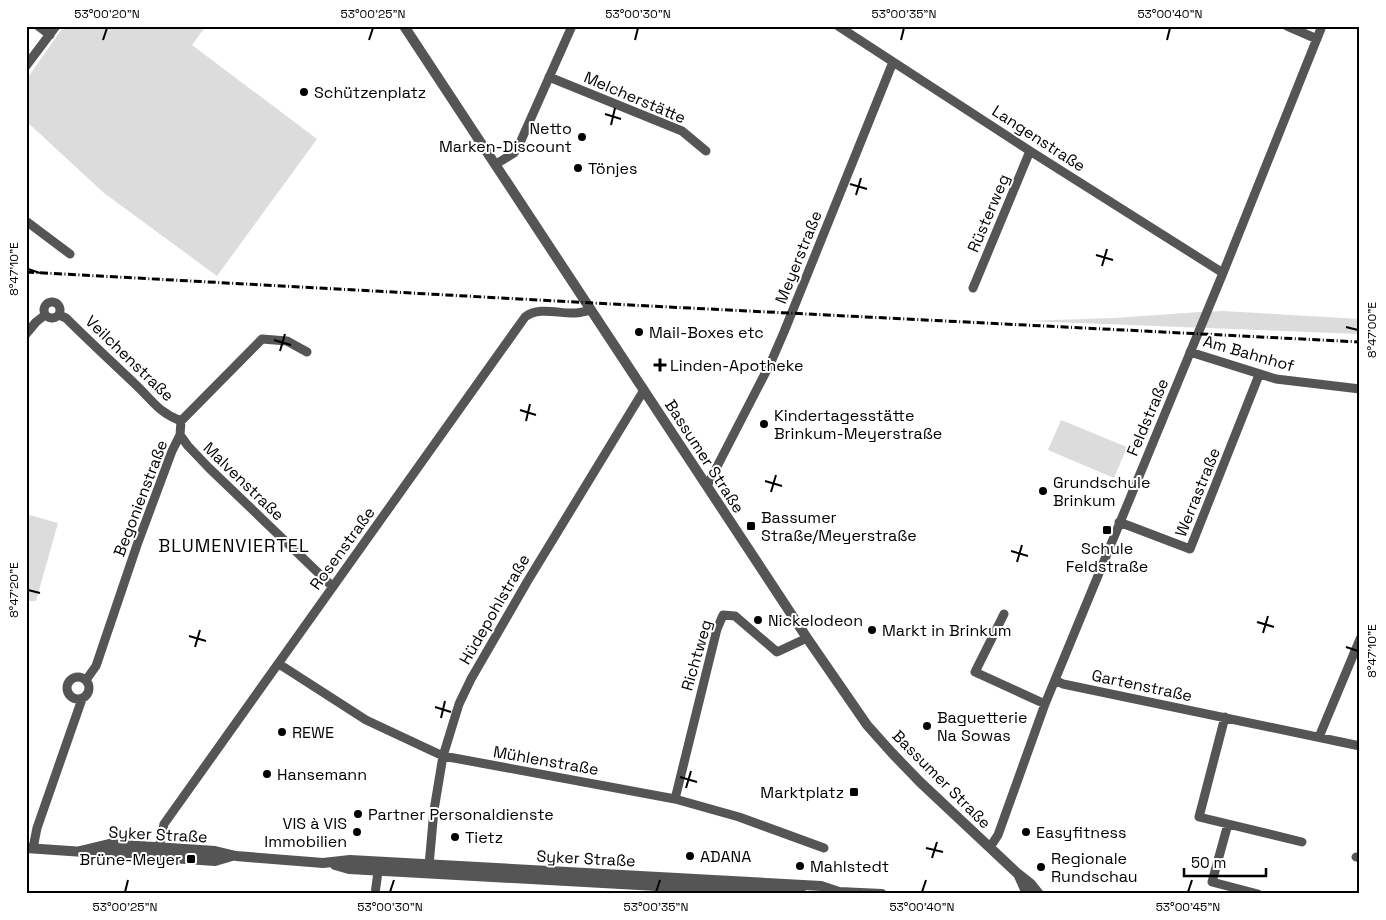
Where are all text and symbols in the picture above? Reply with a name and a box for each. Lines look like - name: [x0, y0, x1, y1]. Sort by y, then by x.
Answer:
- text: 53°00'20"N: [74, 6, 140, 22]
- text: 53°00'25"N: [341, 6, 405, 22]
- text: 53°00'30"N: [605, 6, 671, 22]
- text: 53°00'35"N: [872, 6, 936, 22]
- text: 53°00'40"N: [1137, 6, 1203, 22]
- street label: Melcherstätte: [581, 67, 689, 128]
- place label: Schützenplatz: [314, 82, 426, 103]
- marker: Schützenplatz: [298, 86, 310, 98]
- street label: Langenstraße: [988, 100, 1089, 176]
- place label: Netto Marken-Discount: [439, 118, 572, 157]
- marker: Netto Marken-Discount: [576, 131, 588, 143]
- place label: Tönjes: [588, 158, 637, 179]
- marker: Tönjes: [572, 162, 584, 174]
- street label: Rüsterweg: [963, 171, 1014, 256]
- street label: Meyerstraße: [770, 208, 827, 307]
- text: 8°47'10"E: [6, 242, 22, 296]
- text: 8°47'00"E: [1364, 302, 1380, 358]
- street label: Veilchenstraße: [81, 311, 178, 406]
- place label: Mail-Boxes etc: [649, 322, 764, 343]
- marker: Mail-Boxes etc: [633, 326, 645, 338]
- street label: Am Bahnhof: [1201, 330, 1297, 377]
- place label: Linden-Apotheke: [670, 355, 803, 376]
- marker: Linden-Apotheke: [654, 359, 666, 371]
- street label: Feldstraße: [1122, 375, 1173, 459]
- street label: Bassumer Straße: [660, 395, 749, 517]
- place label: Kindertagesstätte Brinkum-Meyerstraße: [774, 405, 942, 444]
- marker: Kindertagesstätte Brinkum-Meyerstraße: [758, 418, 770, 430]
- street label: Begonienstraße: [109, 437, 172, 560]
- street label: Malvenstraße: [199, 437, 289, 525]
- street label: Werrastraße: [1170, 445, 1225, 540]
- place label: Grundschule Brinkum: [1053, 472, 1150, 511]
- marker: Grundschule Brinkum: [1037, 485, 1049, 497]
- street label: Rosenstraße: [305, 503, 380, 594]
- place label: Bassumer Straße/Meyerstraße: [761, 507, 917, 546]
- marker: Bassumer Straße/Meyerstraße: [745, 520, 757, 532]
- marker: Schule Feldstraße: [1101, 524, 1113, 536]
- district label: BLUMENVIERTEL: [158, 534, 310, 557]
- place label: Schule Feldstraße: [1066, 538, 1148, 577]
- street label: Hüdepohlstraße: [454, 550, 535, 668]
- text: 8°47'20"E: [6, 562, 22, 618]
- place label: Nickelodeon: [768, 610, 863, 631]
- marker: Nickelodeon: [752, 614, 764, 626]
- street label: Richtweg: [676, 617, 717, 693]
- place label: Markt in Brinkum: [882, 620, 1012, 641]
- marker: Markt in Brinkum: [866, 624, 878, 636]
- text: 8°47'10"E: [1364, 624, 1380, 678]
- street label: Gartenstraße: [1090, 665, 1194, 706]
- place label: Baguetterie Na Sowas: [937, 707, 1028, 746]
- marker: Baguetterie Na Sowas: [921, 720, 933, 732]
- place label: REWE: [292, 722, 334, 743]
- street label: Bassumer Straße: [888, 725, 996, 833]
- marker: REWE: [276, 726, 288, 738]
- street label: Mühlenstraße: [492, 741, 600, 780]
- place label: Hansemann: [277, 764, 367, 785]
- marker: Hansemann: [261, 768, 273, 780]
- place label: Marktplatz: [760, 782, 844, 803]
- marker: Marktplatz: [848, 786, 860, 798]
- place label: Partner Personaldienste: [368, 804, 554, 825]
- marker: Partner Personaldienste: [352, 808, 364, 820]
- place label: VIS à VIS Immobilien: [264, 813, 347, 852]
- street label: Syker Straße: [108, 821, 208, 848]
- place label: Easyfitness: [1036, 822, 1126, 843]
- marker: VIS à VIS Immobilien: [351, 826, 363, 838]
- marker: Easyfitness: [1020, 826, 1032, 838]
- place label: Tietz: [465, 827, 503, 848]
- marker: Tietz: [449, 831, 461, 843]
- street label: Syker Straße: [536, 845, 636, 872]
- scale bar: [1184, 845, 1266, 877]
- place label: ADANA: [700, 846, 751, 867]
- place label: Regionale Rundschau: [1051, 848, 1138, 887]
- place label: Brüne-Meyer: [79, 849, 181, 870]
- marker: ADANA: [684, 850, 696, 862]
- marker: Brüne-Meyer: [185, 853, 197, 865]
- text: 50 m: [1191, 853, 1226, 872]
- place label: Mahlstedt: [810, 856, 889, 877]
- marker: Mahlstedt: [794, 860, 806, 872]
- marker: Regionale Rundschau: [1035, 861, 1047, 873]
- text: 53°00'25"N: [93, 899, 157, 915]
- text: 53°00'30"N: [357, 899, 423, 915]
- text: 53°00'35"N: [624, 899, 688, 915]
- text: 53°00'40"N: [889, 899, 955, 915]
- text: 53°00'45"N: [1156, 899, 1220, 915]

